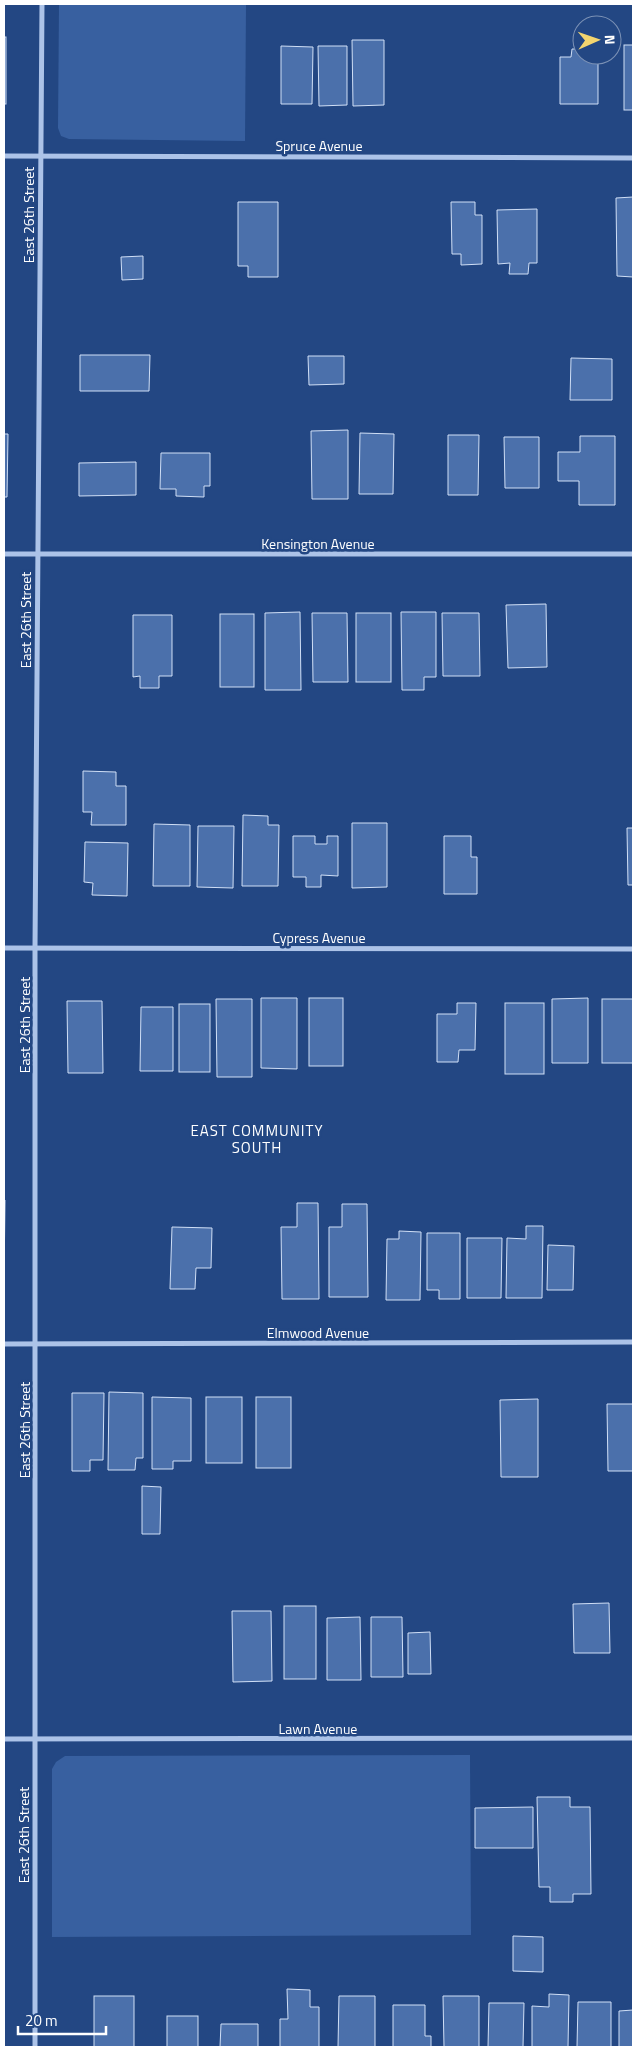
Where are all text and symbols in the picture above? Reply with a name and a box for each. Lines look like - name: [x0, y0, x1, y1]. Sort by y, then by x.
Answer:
- north arrow: [572, 15, 622, 65]
- text: N: [600, 34, 621, 45]
- street label: Spruce Avenue: [275, 135, 363, 156]
- street label: East 26th Street: [18, 167, 39, 263]
- street label: Kensington Avenue: [261, 533, 375, 554]
- street label: East 26th Street: [15, 572, 36, 668]
- street label: Cypress Avenue: [272, 927, 366, 948]
- street label: East 26th Street: [14, 977, 35, 1073]
- district label: EAST COMMUNITY SOUTH: [191, 1119, 324, 1159]
- street label: Elmwood Avenue: [267, 1322, 369, 1343]
- street label: East 26th Street: [14, 1382, 35, 1478]
- street label: Lawn Avenue: [279, 1718, 357, 1739]
- street label: East 26th Street: [13, 1787, 34, 1883]
- scale bar: [18, 2004, 105, 2036]
- text: 20 m: [25, 2009, 58, 2032]

